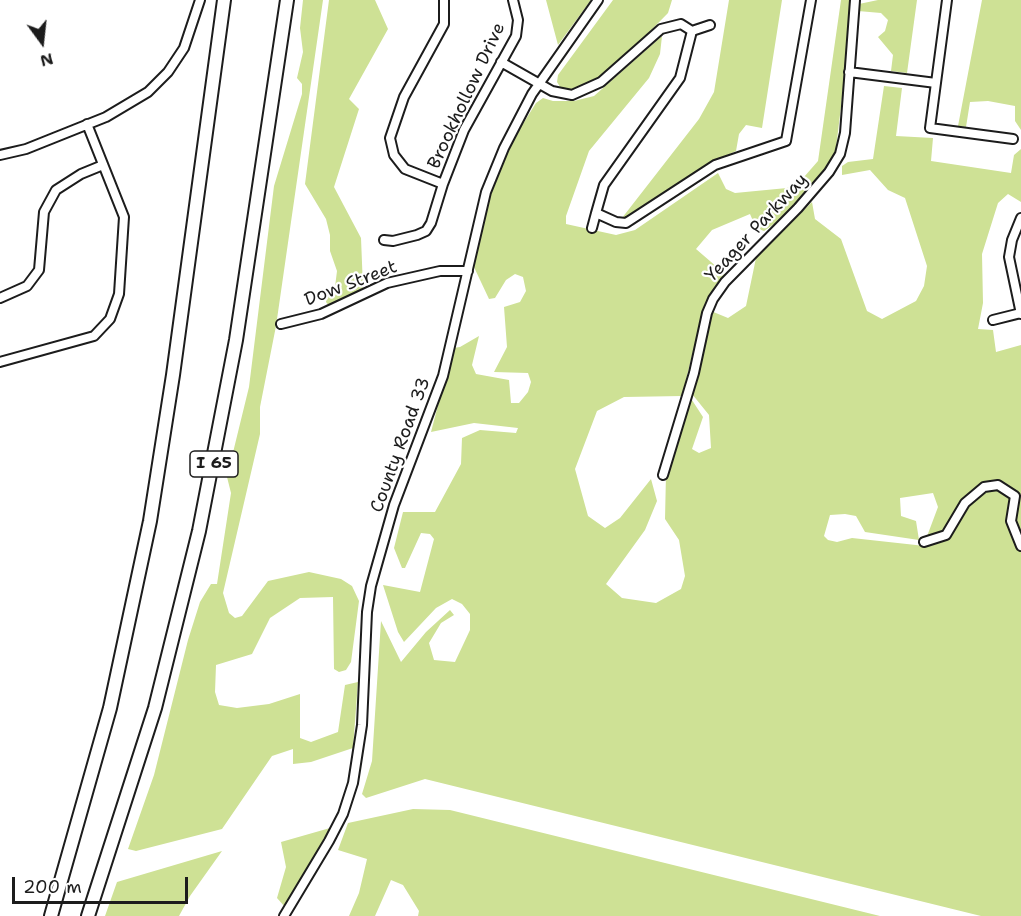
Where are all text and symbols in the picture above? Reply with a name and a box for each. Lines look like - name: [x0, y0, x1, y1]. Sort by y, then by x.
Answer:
- north arrow: [12, 12, 72, 72]
- street label: Brookhollow Drive: [424, 20, 510, 172]
- text: N: [38, 48, 56, 72]
- street label: Yeager Parkway: [701, 169, 813, 287]
- street label: Dow Street: [302, 257, 400, 311]
- street label: County Road 33: [367, 375, 435, 515]
- road number: I 65: [190, 451, 238, 477]
- scale bar: [15, 865, 190, 903]
- text: 200 m: [23, 875, 82, 899]

